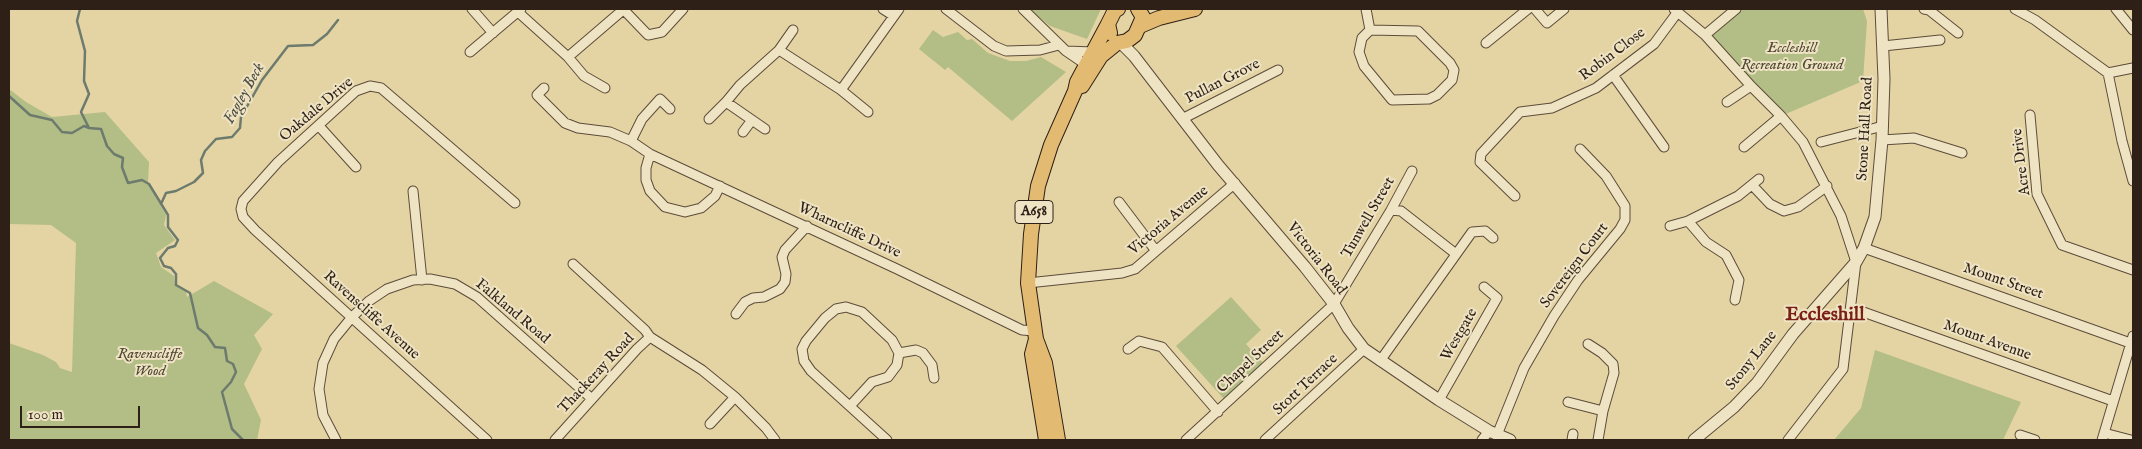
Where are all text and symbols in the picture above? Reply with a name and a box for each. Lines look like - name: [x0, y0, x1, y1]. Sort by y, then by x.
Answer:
- street label: Robin Close: [1577, 24, 1649, 86]
- park label: Eccleshill Recreation Ground: [1741, 40, 1843, 75]
- street label: Pullan Grove: [1183, 56, 1263, 108]
- water label: Fagley Beck: [220, 60, 270, 128]
- street label: Oakdale Drive: [277, 74, 357, 146]
- street label: Stone Hall Road: [1854, 77, 1878, 181]
- street label: Acre Drive: [2009, 128, 2035, 196]
- street label: Tunwell Street: [1339, 174, 1399, 262]
- street label: Victoria Avenue: [1126, 182, 1212, 260]
- street label: Wharncliffe Drive: [795, 199, 903, 263]
- road number: A658: [1015, 200, 1053, 223]
- street label: Victoria Road: [1282, 219, 1350, 299]
- street label: Sovereign Court: [1537, 220, 1613, 312]
- street label: Mount Street: [1961, 260, 2045, 304]
- street label: Ravenscliffe Avenue: [319, 268, 423, 364]
- street label: Falkland Road: [471, 276, 553, 348]
- district label: Eccleshill: [1785, 304, 1865, 328]
- street label: Westgate: [1438, 306, 1482, 364]
- street label: Mount Avenue: [1941, 317, 2033, 365]
- street label: Chapel Street: [1214, 326, 1288, 398]
- street label: Stony Lane: [1723, 328, 1781, 394]
- street label: Thackeray Road: [555, 330, 639, 418]
- park label: Ravenscliffe Wood: [118, 346, 182, 381]
- street label: Stott Terrace: [1270, 351, 1342, 419]
- scale bar: [22, 396, 142, 428]
- text: 100 m: [28, 405, 63, 424]

